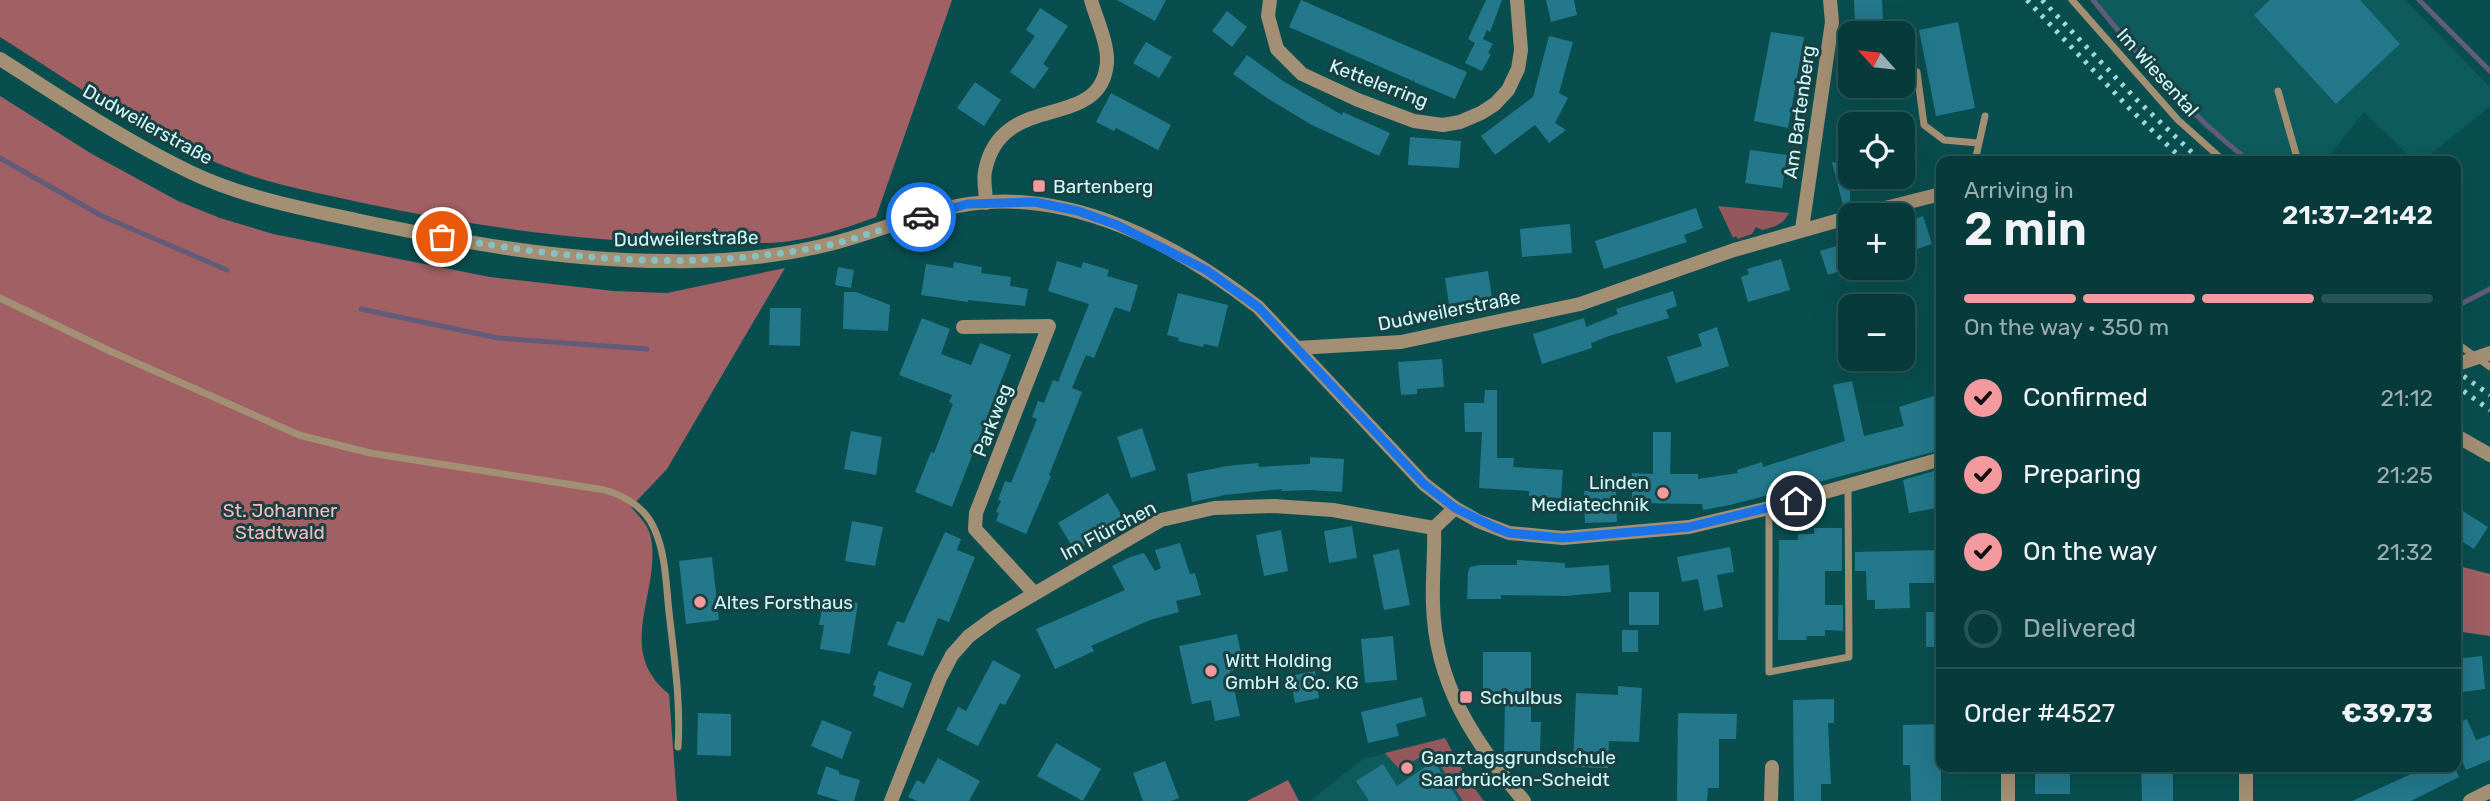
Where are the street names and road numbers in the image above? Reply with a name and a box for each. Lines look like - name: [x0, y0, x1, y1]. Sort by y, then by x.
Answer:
- street label: Im Wiesental: [2112, 23, 2203, 121]
- street label: Am Bartenberg: [1779, 44, 1820, 180]
- street label: Kettelerring: [1326, 54, 1432, 113]
- street label: Dudweilerstraße: [79, 79, 217, 170]
- street label: Dudweilerstraße: [613, 226, 759, 251]
- street label: Dudweilerstraße: [1376, 285, 1522, 336]
- street label: Parkweg: [968, 380, 1017, 460]
- street label: Im Flürchen: [1056, 496, 1160, 565]

